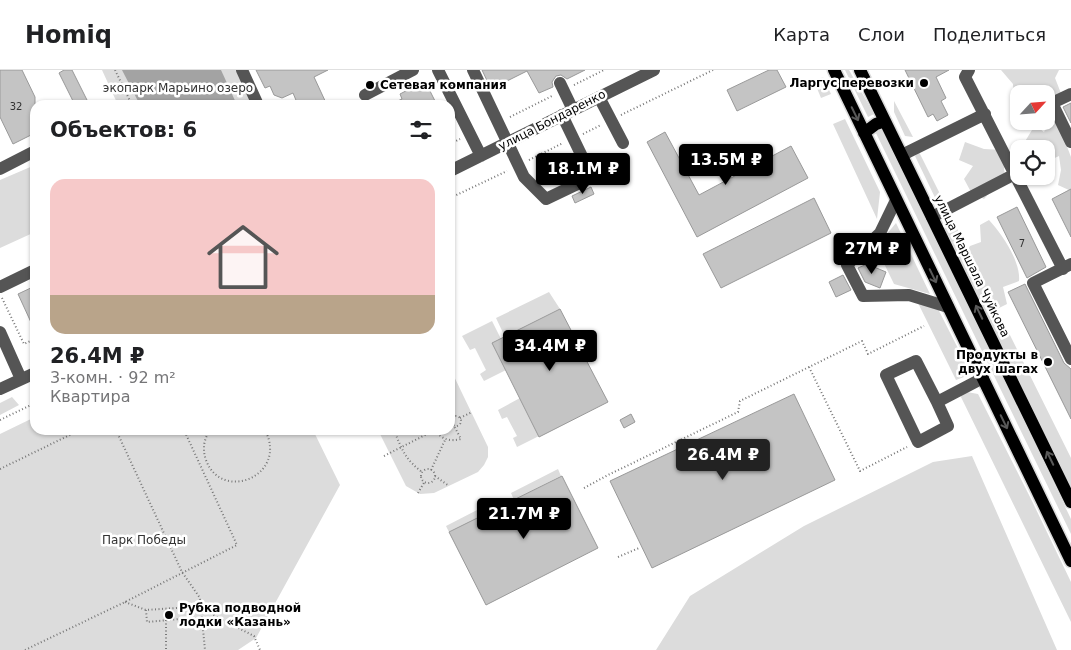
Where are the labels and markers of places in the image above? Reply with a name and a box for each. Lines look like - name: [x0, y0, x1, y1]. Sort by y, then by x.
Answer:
- place label: Ларгус перевозки: [789, 76, 914, 90]
- marker: Ларгус перевозки: [918, 77, 930, 89]
- place label: Сетевая компания: [380, 78, 507, 92]
- marker: Сетевая компания: [364, 79, 376, 91]
- pin: 13.5M ₽: [680, 144, 772, 186]
- pin: 18.1M ₽: [537, 152, 629, 195]
- pin: 27M ₽: [837, 232, 907, 275]
- pin: 34.4M ₽: [504, 330, 596, 372]
- place label: Продукты в двух шагах: [956, 348, 1038, 376]
- marker: Продукты в двух шагах: [1042, 356, 1054, 368]
- pin: 26.4M ₽: [677, 438, 769, 481]
- pin: 21.7M ₽: [478, 498, 570, 540]
- place label: Рубка подводной лодки «Казань»: [179, 601, 301, 629]
- marker: Рубка подводной лодки «Казань»: [163, 609, 175, 621]

